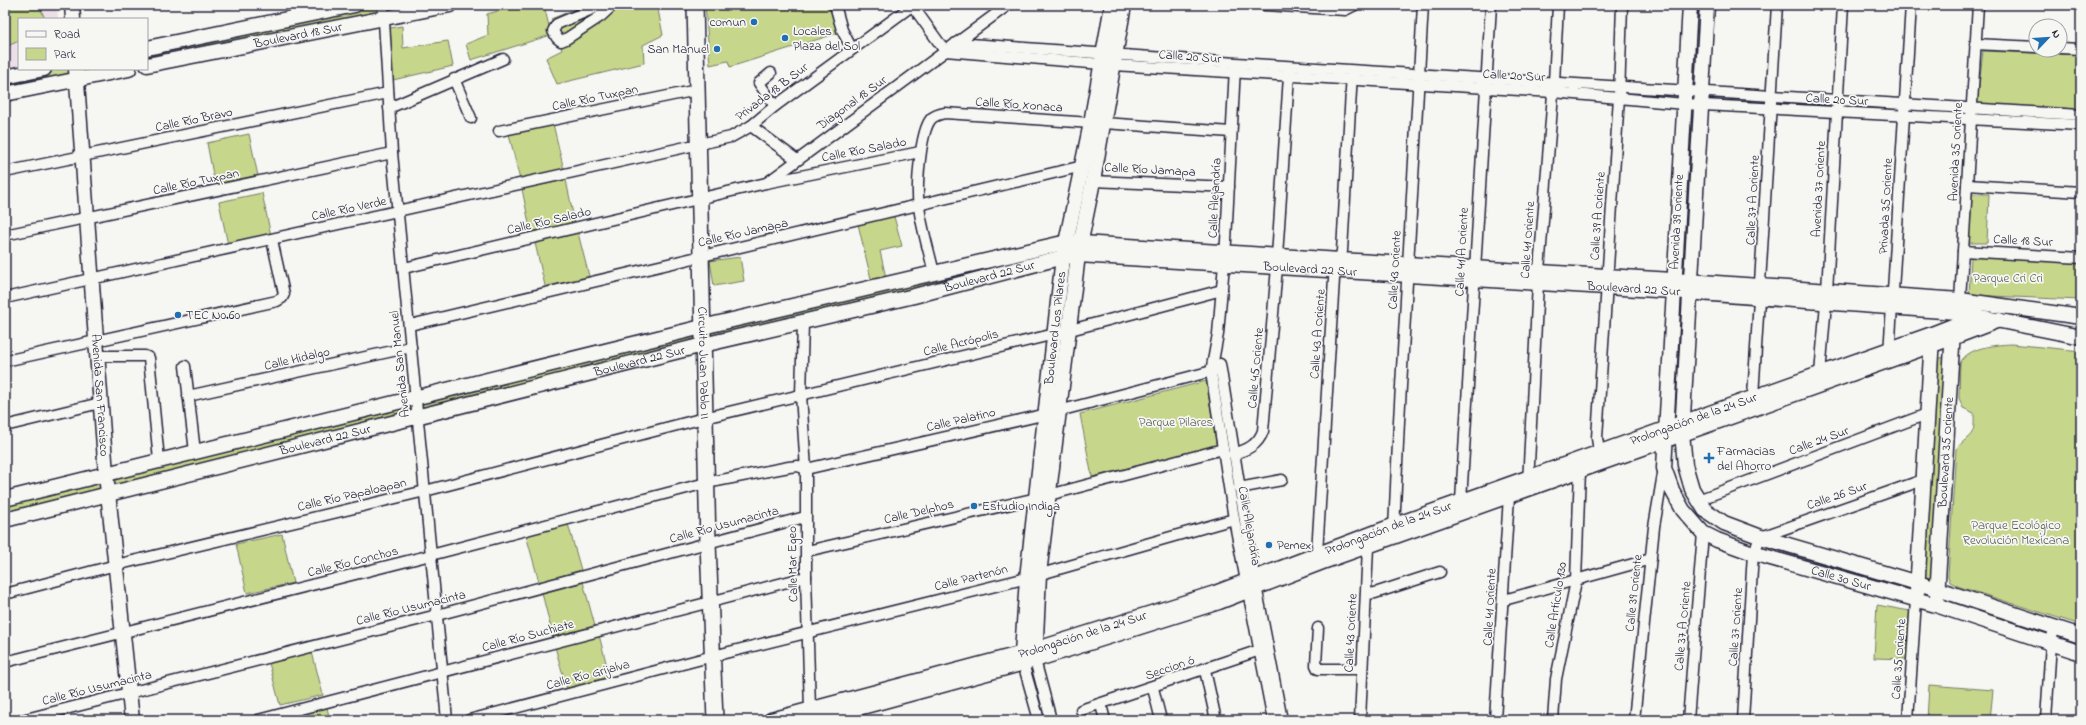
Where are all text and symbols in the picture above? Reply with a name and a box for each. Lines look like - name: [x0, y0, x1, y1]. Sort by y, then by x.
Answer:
- place label: comun: [710, 13, 746, 32]
- street label: Boulevard 18 Sur: [251, 17, 345, 53]
- marker: comun: [749, 17, 759, 27]
- legend: [18, 18, 148, 70]
- north arrow: [2028, 18, 2068, 58]
- place label: Locales Plaza del Sol: [793, 22, 860, 56]
- text: Road: [54, 26, 80, 44]
- text: N: [2047, 27, 2065, 41]
- marker: Locales Plaza del Sol: [780, 33, 790, 43]
- place label: San Manuel: [647, 40, 709, 59]
- marker: San Manuel: [712, 44, 722, 54]
- street label: Calle 20 Sur: [1158, 45, 1223, 69]
- text: Park: [54, 46, 76, 64]
- street label: Privada 18 B Sur: [732, 58, 813, 126]
- street label: Calle 20 Sur: [1482, 65, 1547, 87]
- street label: Diagonal 18 Sur: [812, 71, 892, 136]
- street label: Calle Río Tuxpan: [550, 80, 640, 116]
- street label: Calle 20 Sur: [1805, 89, 1870, 111]
- street label: Calle Río Xonaca: [975, 92, 1063, 118]
- street label: Calle Río Bravo: [154, 102, 235, 137]
- street label: Avenida 35 Oriente: [1944, 102, 1968, 202]
- street label: Calle Río Salado: [820, 132, 908, 168]
- street label: Avenida 37 Oriente: [1807, 140, 1831, 238]
- street label: Calle 37 A Oriente: [1741, 154, 1765, 246]
- street label: Calle Alejandría: [1203, 157, 1227, 239]
- street label: Privada 35 Oriente: [1874, 157, 1898, 254]
- street label: Calle Río Jamapa: [1104, 158, 1196, 182]
- street label: Calle Río Tuxpan: [151, 164, 241, 200]
- street label: Calle 39 A Oriente: [1585, 171, 1611, 261]
- street label: Avenida 39 Oriente: [1665, 174, 1689, 270]
- street label: Calle Río Verde: [310, 192, 388, 226]
- street label: Calle 41 Oriente: [1516, 200, 1540, 279]
- street label: Calle Río Salado: [505, 202, 593, 240]
- street label: Calle 41 A Oriente: [1450, 207, 1474, 297]
- street label: Calle Río Jamapa: [696, 213, 790, 253]
- street label: Calle 43 Oriente: [1383, 230, 1407, 310]
- street label: Calle 18 Sur: [1993, 230, 2054, 252]
- street label: Boulevard 22 Sur: [941, 255, 1038, 298]
- street label: Boulevard 22 Sur: [1262, 257, 1358, 281]
- park label: Parque Cri Cri: [1973, 269, 2043, 288]
- street label: Boulevard Los Pilares: [1039, 270, 1071, 386]
- street label: Boulevard 22 Sur: [1585, 276, 1682, 301]
- street label: Calle 43 A Oriente: [1305, 288, 1331, 380]
- place label: TEC N0.60: [186, 306, 240, 325]
- street label: Circuito Juan Pablo II: [693, 306, 715, 419]
- marker: TEC N0.60: [173, 310, 183, 320]
- street label: Avenida San Manuel: [385, 310, 415, 418]
- street label: Calle Acrópolis: [921, 324, 1001, 362]
- street label: Calle 45 Oriente: [1243, 327, 1269, 409]
- street label: Avenida San Francisco: [86, 333, 114, 457]
- street label: Boulevard 22 Sur: [591, 340, 688, 382]
- street label: Calle Hidalgo: [262, 342, 332, 377]
- street label: Prolongación de la 24 Sur: [1627, 387, 1760, 450]
- street label: Boulevard 35 Oriente: [1933, 396, 1958, 509]
- street label: Calle Palatino: [925, 403, 998, 437]
- park label: Parque Pilares: [1139, 413, 1214, 432]
- street label: Boulevard 22 Sur: [276, 419, 374, 461]
- street label: Calle 24 Sur: [1786, 421, 1852, 461]
- place label: Farmacias del Ahorro: [1716, 442, 1776, 476]
- marker: Farmacias del Ahorro: [1704, 453, 1714, 463]
- street label: Calle Río Papaloapan: [296, 473, 408, 517]
- street label: Calle 26 Sur: [1804, 476, 1871, 515]
- street label: Calle Alejandría: [1233, 485, 1265, 567]
- street label: Calle Delphos: [882, 495, 956, 529]
- street label: Prolongación de la 24 Sur: [1322, 496, 1455, 560]
- place label: Estudio Indiga: [982, 497, 1060, 517]
- street label: Calle Río Usumacinta: [667, 501, 781, 549]
- marker: Estudio Indiga: [969, 501, 979, 511]
- park label: Parque Ecológico Revolución Mexicana: [1963, 516, 2069, 550]
- street label: Calle Mar Egeo: [783, 526, 804, 602]
- place label: Pemex: [1277, 536, 1311, 555]
- marker: Pemex: [1264, 540, 1274, 550]
- street label: Calle Río Conchos: [306, 541, 401, 582]
- street label: Calle 39 Oriente: [1621, 553, 1648, 633]
- street label: Calle Partenón: [932, 560, 1010, 596]
- street label: Calle Artículo 130: [1540, 560, 1572, 649]
- street label: Calle 30 Sur: [1809, 560, 1874, 596]
- street label: Calle 41 Oriente: [1478, 568, 1502, 646]
- street label: Calle 37 A Oriente: [1670, 580, 1696, 672]
- street label: Calle Río Usumacinta: [354, 585, 468, 631]
- street label: Calle 37 Oriente: [1724, 587, 1748, 667]
- street label: Calle 43 Oriente: [1339, 593, 1363, 673]
- street label: Prolongación de la 24 Sur: [1016, 605, 1150, 663]
- street label: Calle Río Suchiate: [480, 615, 576, 657]
- street label: Calle 35 Oriente: [1887, 618, 1911, 700]
- street label: Seccion ó: [1143, 651, 1198, 685]
- street label: Calle Río Grijalva: [544, 655, 632, 695]
- street label: Calle Río Usumacinta: [40, 665, 154, 711]

